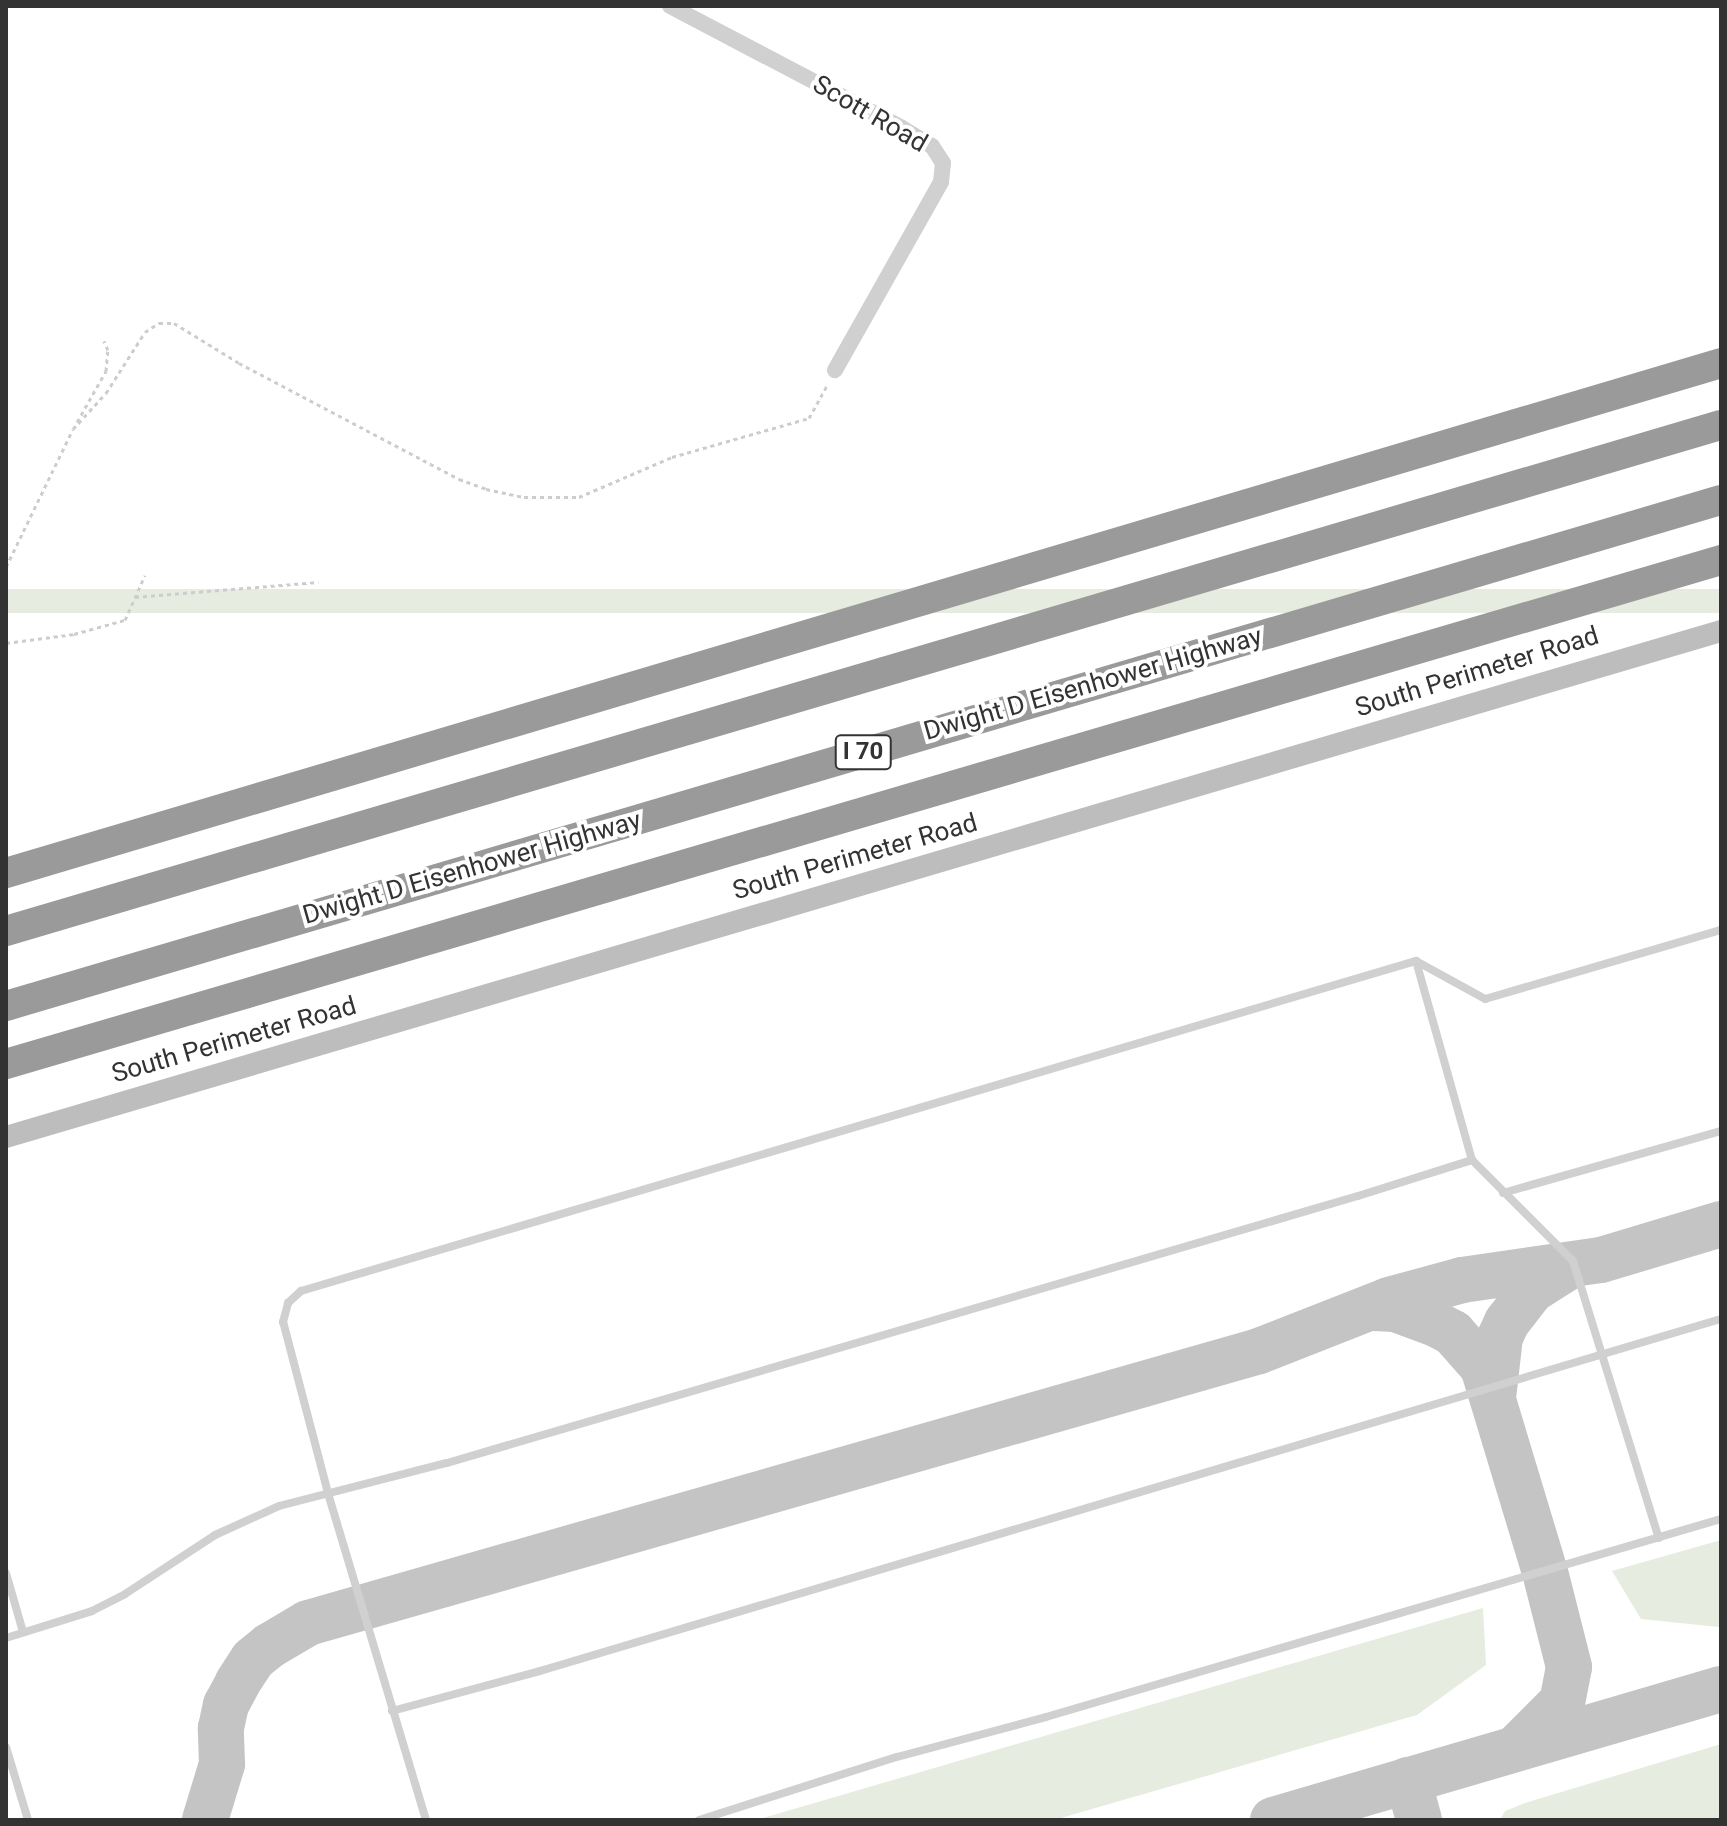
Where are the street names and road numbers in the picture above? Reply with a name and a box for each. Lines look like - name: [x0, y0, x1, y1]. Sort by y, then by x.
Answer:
- street label: Scott Road: [807, 69, 933, 159]
- street label: South Perimeter Road: [1352, 620, 1602, 724]
- street label: Dwight D Eisenhower Highway: [920, 621, 1266, 747]
- road number: I 70: [833, 732, 893, 772]
- street label: Dwight D Eisenhower Highway: [299, 805, 645, 931]
- street label: South Perimeter Road: [729, 807, 981, 907]
- street label: South Perimeter Road: [108, 990, 360, 1090]

